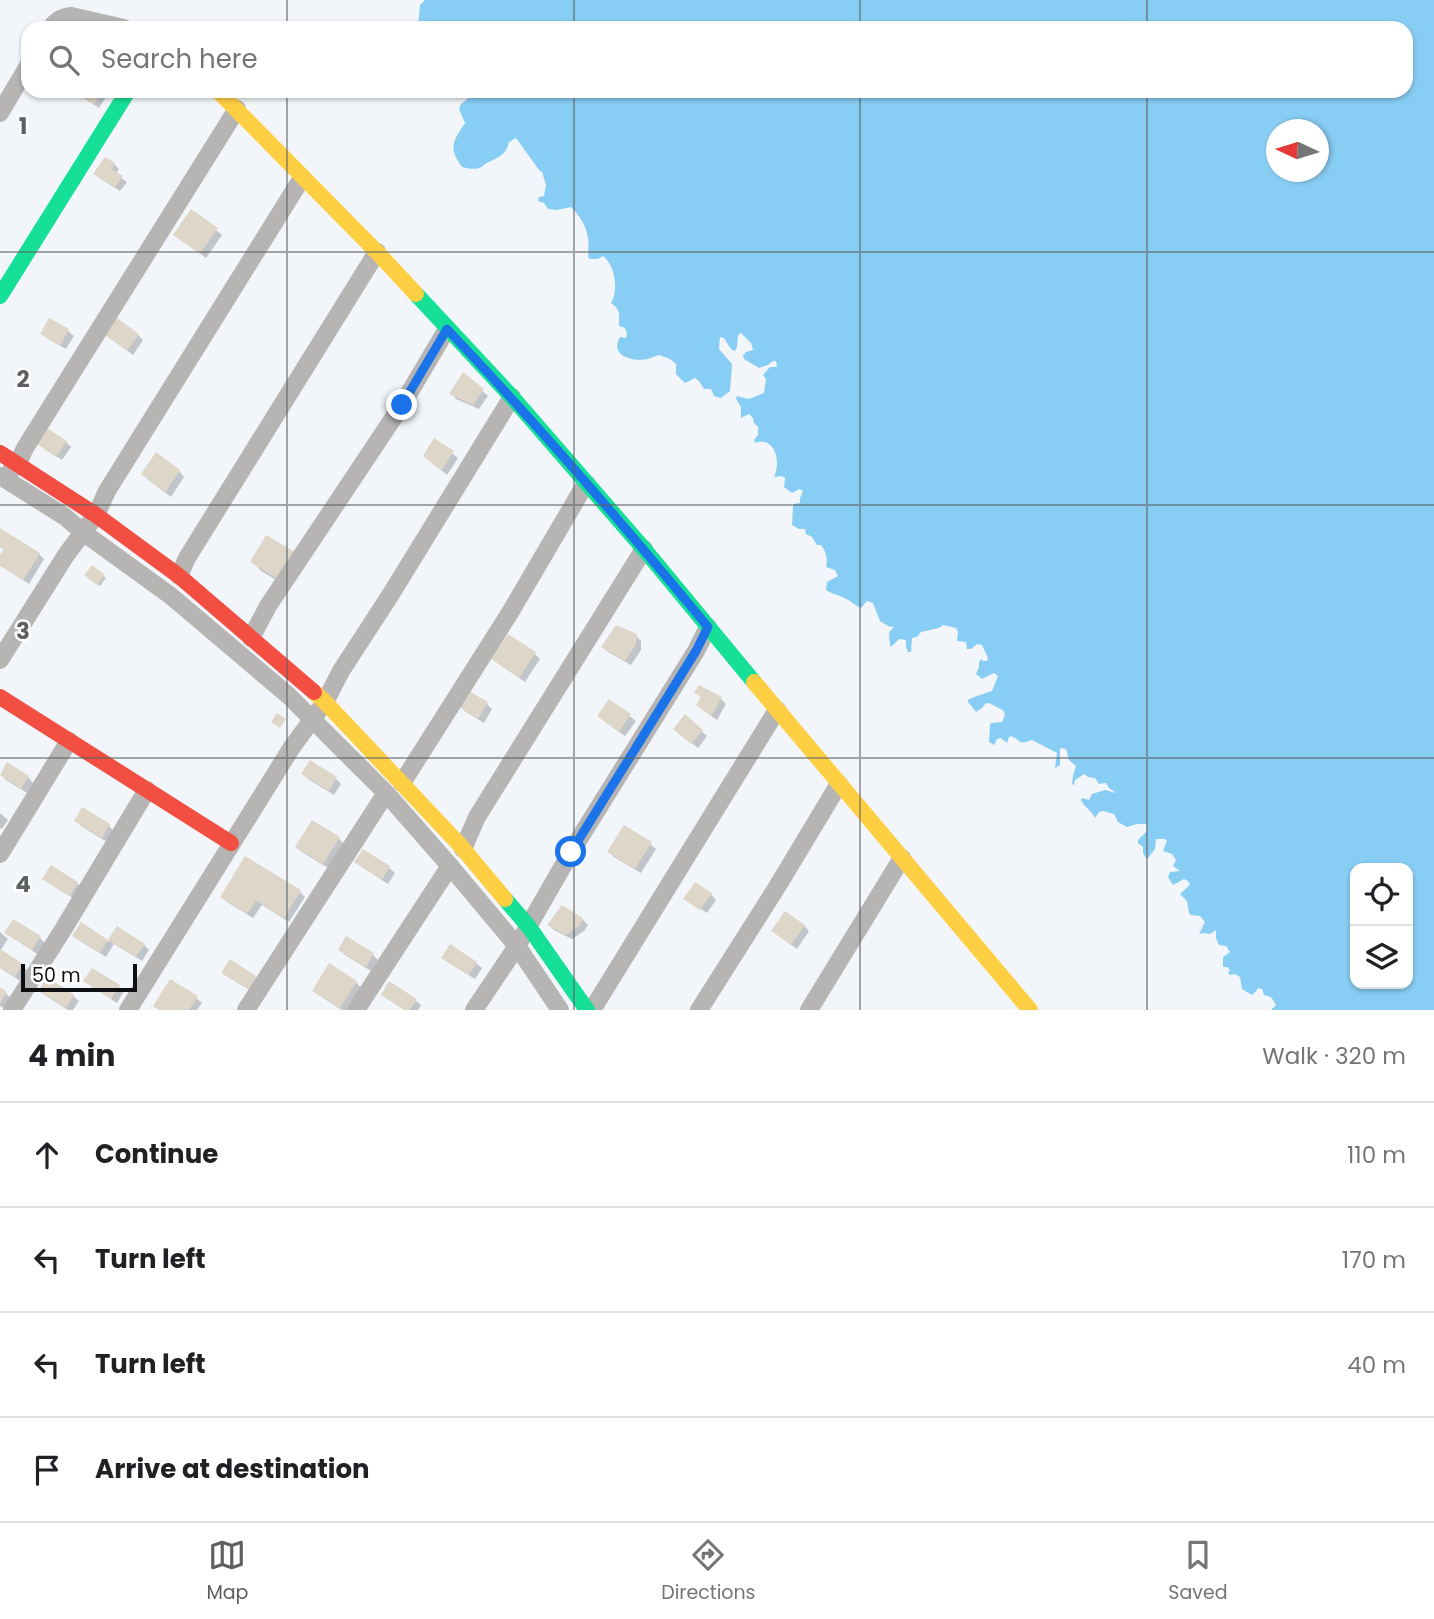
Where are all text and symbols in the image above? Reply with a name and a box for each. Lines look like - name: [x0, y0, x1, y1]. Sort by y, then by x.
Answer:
- search box: [21, 21, 1413, 98]
- icon: search: [45, 41, 83, 79]
- text: Search here: [101, 41, 258, 77]
- text: 1: [19, 110, 27, 142]
- north arrow: [1266, 119, 1329, 182]
- text: 2: [16, 363, 30, 395]
- route end: [386, 389, 417, 420]
- text: 3: [16, 615, 30, 647]
- route start: [555, 836, 586, 867]
- map controls: [1350, 863, 1413, 989]
- button: locate: [1350, 863, 1413, 926]
- text: 4: [15, 868, 31, 900]
- button: layers: [1350, 926, 1413, 989]
- scale bar: [21, 961, 136, 993]
- text: 50 m: [32, 962, 81, 989]
- text: 4 min: [28, 1034, 116, 1077]
- text: Walk · 320 m: [1262, 1040, 1406, 1072]
- icon: ahead: [28, 1136, 66, 1174]
- text: Continue: [95, 1136, 218, 1172]
- text: 110 m: [1347, 1139, 1406, 1171]
- icon: left: [28, 1241, 66, 1279]
- text: Turn left: [95, 1241, 206, 1277]
- text: 170 m: [1342, 1244, 1406, 1276]
- icon: left: [28, 1346, 66, 1384]
- text: Turn left: [95, 1346, 206, 1382]
- text: 40 m: [1347, 1349, 1406, 1381]
- icon: arrive: [28, 1451, 66, 1489]
- text: Arrive at destination: [95, 1451, 370, 1487]
- tab: Map: [206, 1536, 248, 1607]
- tab: Directions: [661, 1536, 756, 1607]
- tab: Saved: [1168, 1536, 1228, 1607]

